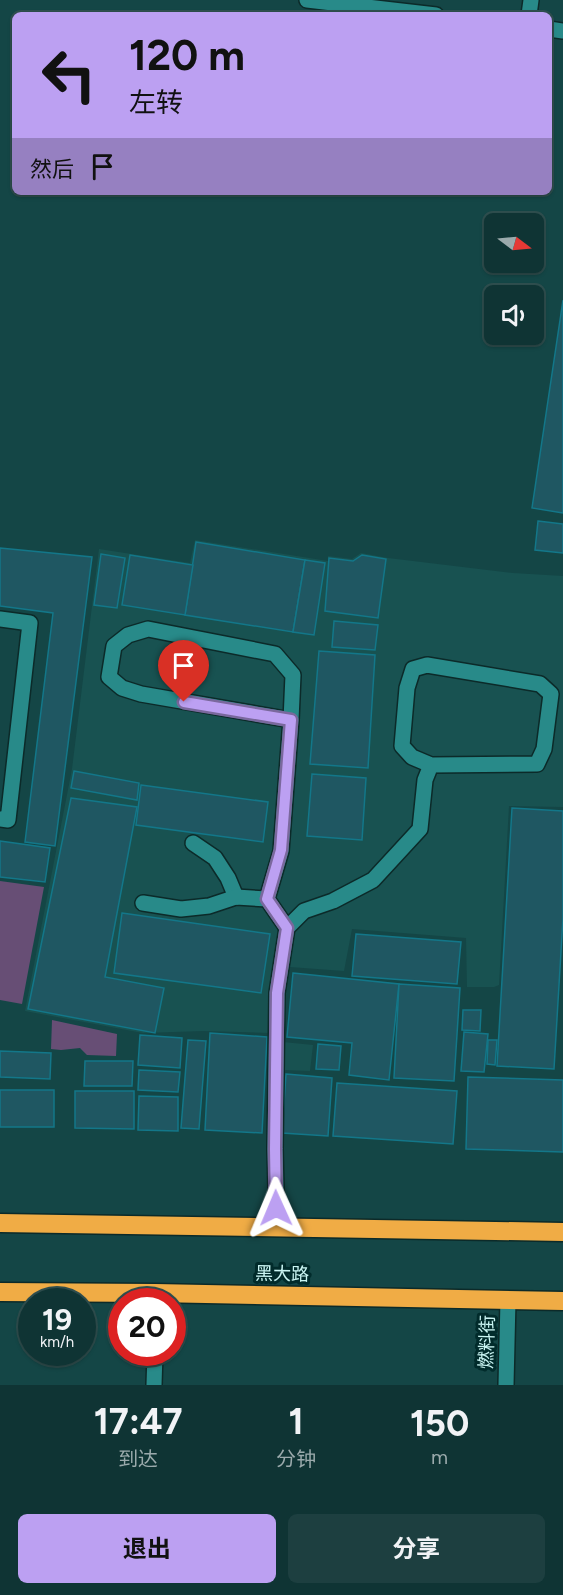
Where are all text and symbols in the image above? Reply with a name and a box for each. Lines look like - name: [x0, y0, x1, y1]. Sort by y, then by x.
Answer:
- text: 120 m: [129, 30, 245, 81]
- icon: left: [30, 36, 108, 114]
- text: 左转: [129, 86, 183, 119]
- icon: arrive: [86, 150, 119, 183]
- text: 然后: [30, 156, 74, 183]
- north arrow: [484, 213, 544, 273]
- map controls: [484, 213, 544, 345]
- button: sound: [484, 285, 544, 345]
- pin: [158, 640, 209, 702]
- icon: arrive: [167, 649, 200, 682]
- position arrow: [244, 1176, 308, 1240]
- street label: 黑大路: [255, 1263, 309, 1285]
- speed limit sign: 20: [108, 1288, 186, 1366]
- text: 19: [42, 1301, 72, 1338]
- street label: 燃料街: [475, 1315, 499, 1369]
- text: km/h: [40, 1333, 74, 1351]
- text: 17:47: [94, 1400, 183, 1443]
- text: 1: [289, 1400, 304, 1443]
- text: 150: [410, 1402, 469, 1445]
- text: m: [431, 1445, 448, 1469]
- text: 到达: [118, 1447, 158, 1471]
- text: 分钟: [276, 1447, 316, 1471]
- button: 退出: [18, 1514, 276, 1583]
- button: 分享: [288, 1514, 545, 1583]

